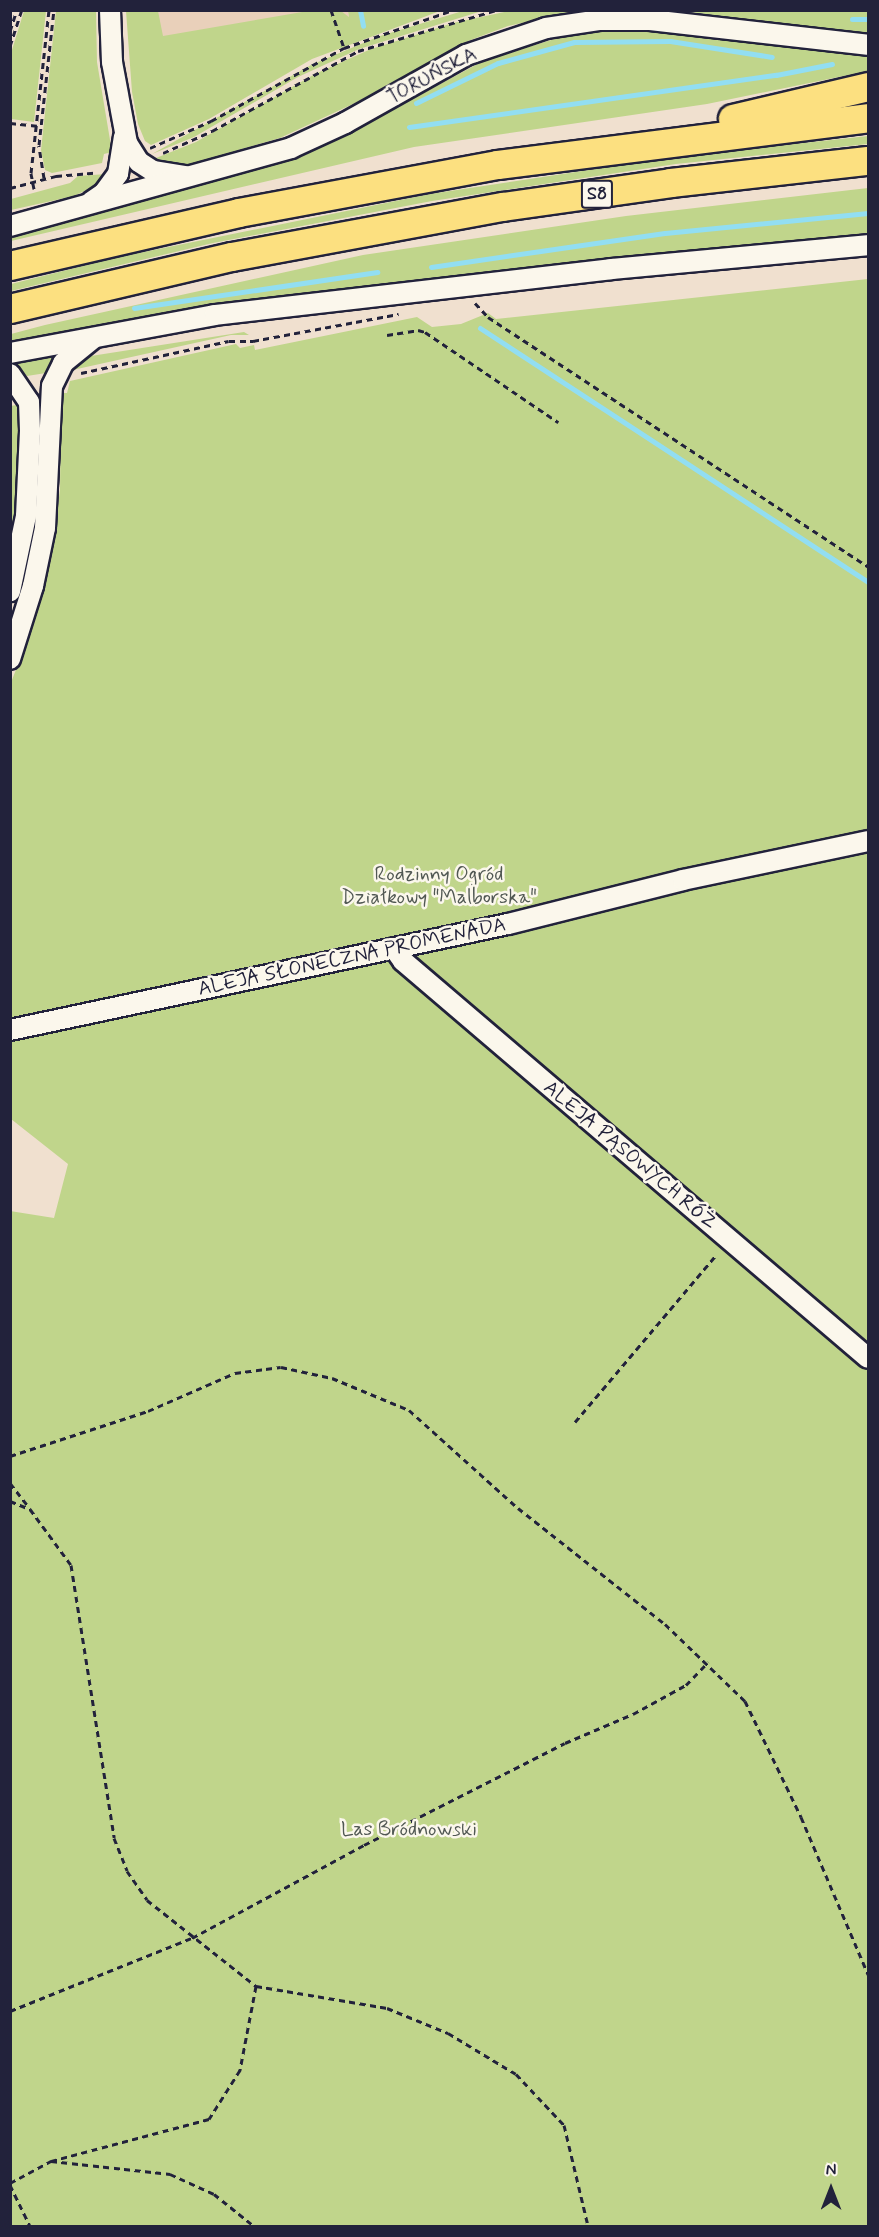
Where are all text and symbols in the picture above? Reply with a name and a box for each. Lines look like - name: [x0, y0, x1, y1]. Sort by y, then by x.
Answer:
- street label: TORUŃSKA: [383, 42, 481, 110]
- road number: S8: [580, 179, 614, 209]
- park label: Rodzinny Ogród Działkowy "Malborska": [341, 862, 537, 909]
- street label: ALEJA SŁONECZNA PROMENADA: [198, 913, 506, 1001]
- street label: ALEJA PĄSOWYCH RÓŻ: [540, 1077, 720, 1233]
- park label: Las Bródnowski: [341, 1817, 477, 1841]
- north arrow: [801, 2159, 861, 2219]
- text: N: [826, 2160, 836, 2181]

